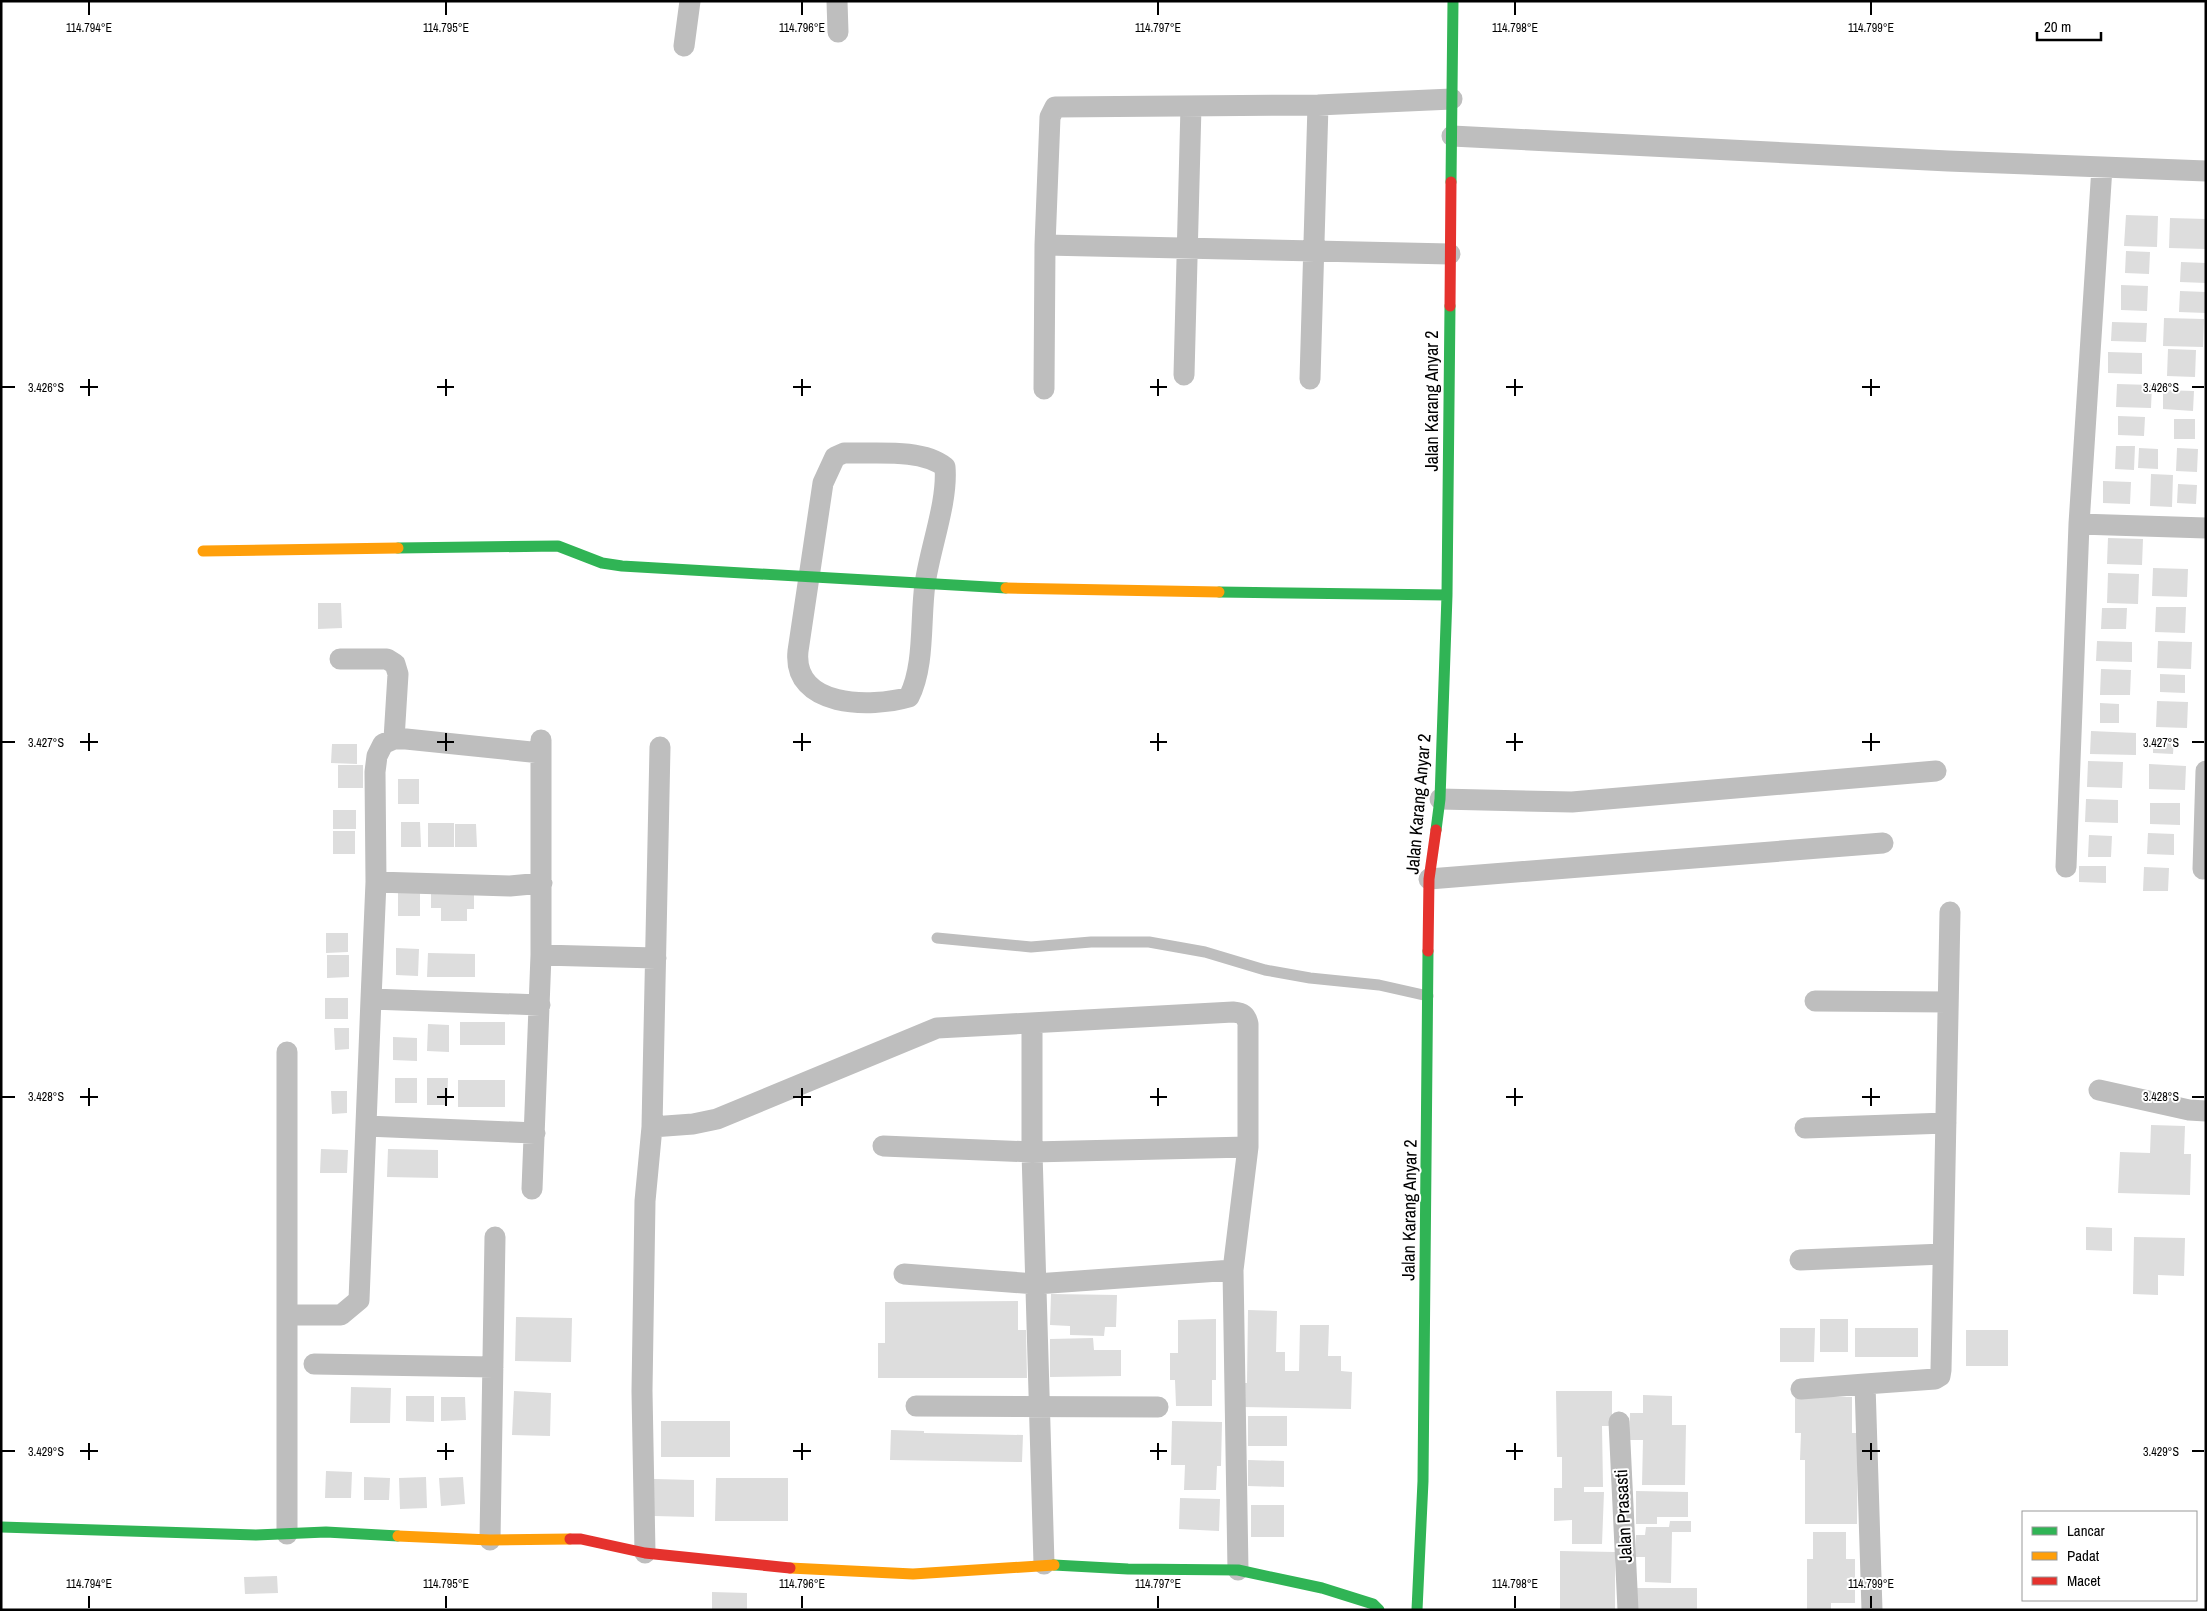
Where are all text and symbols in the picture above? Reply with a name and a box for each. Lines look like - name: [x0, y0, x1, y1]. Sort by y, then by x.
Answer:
- scale bar: [2037, 10, 2101, 42]
- text: 20 m: [2044, 16, 2071, 37]
- text: 114.794°E: [66, 20, 112, 36]
- text: 114.795°E: [423, 20, 469, 36]
- text: 114.796°E: [779, 20, 825, 36]
- text: 114.797°E: [1135, 20, 1181, 36]
- text: 114.798°E: [1492, 20, 1538, 36]
- text: 114.799°E: [1848, 20, 1894, 36]
- street label: Jalan Karang Anyar 2: [1419, 330, 1444, 472]
- text: 3.426°S: [28, 380, 64, 396]
- text: 3.426°S: [2143, 380, 2179, 396]
- street label: Jalan Karang Anyar 2: [1399, 733, 1437, 875]
- text: 3.427°S: [28, 735, 64, 751]
- text: 3.427°S: [2143, 735, 2179, 751]
- text: 3.428°S: [28, 1089, 64, 1105]
- text: 3.428°S: [2143, 1089, 2179, 1105]
- street label: Jalan Karang Anyar 2: [1395, 1139, 1423, 1281]
- text: 3.429°S: [28, 1444, 64, 1460]
- text: 3.429°S: [2143, 1444, 2179, 1460]
- street label: Jalan Prasasti: [1608, 1469, 1638, 1563]
- legend: [2022, 1511, 2197, 1601]
- text: Lancar: [2067, 1520, 2105, 1541]
- text: Padat: [2067, 1545, 2100, 1566]
- text: Macet: [2067, 1570, 2101, 1591]
- text: 114.794°E: [66, 1576, 112, 1592]
- text: 114.795°E: [423, 1576, 469, 1592]
- text: 114.796°E: [779, 1576, 825, 1592]
- text: 114.797°E: [1135, 1576, 1181, 1592]
- text: 114.798°E: [1492, 1576, 1538, 1592]
- text: 114.799°E: [1848, 1576, 1894, 1592]

